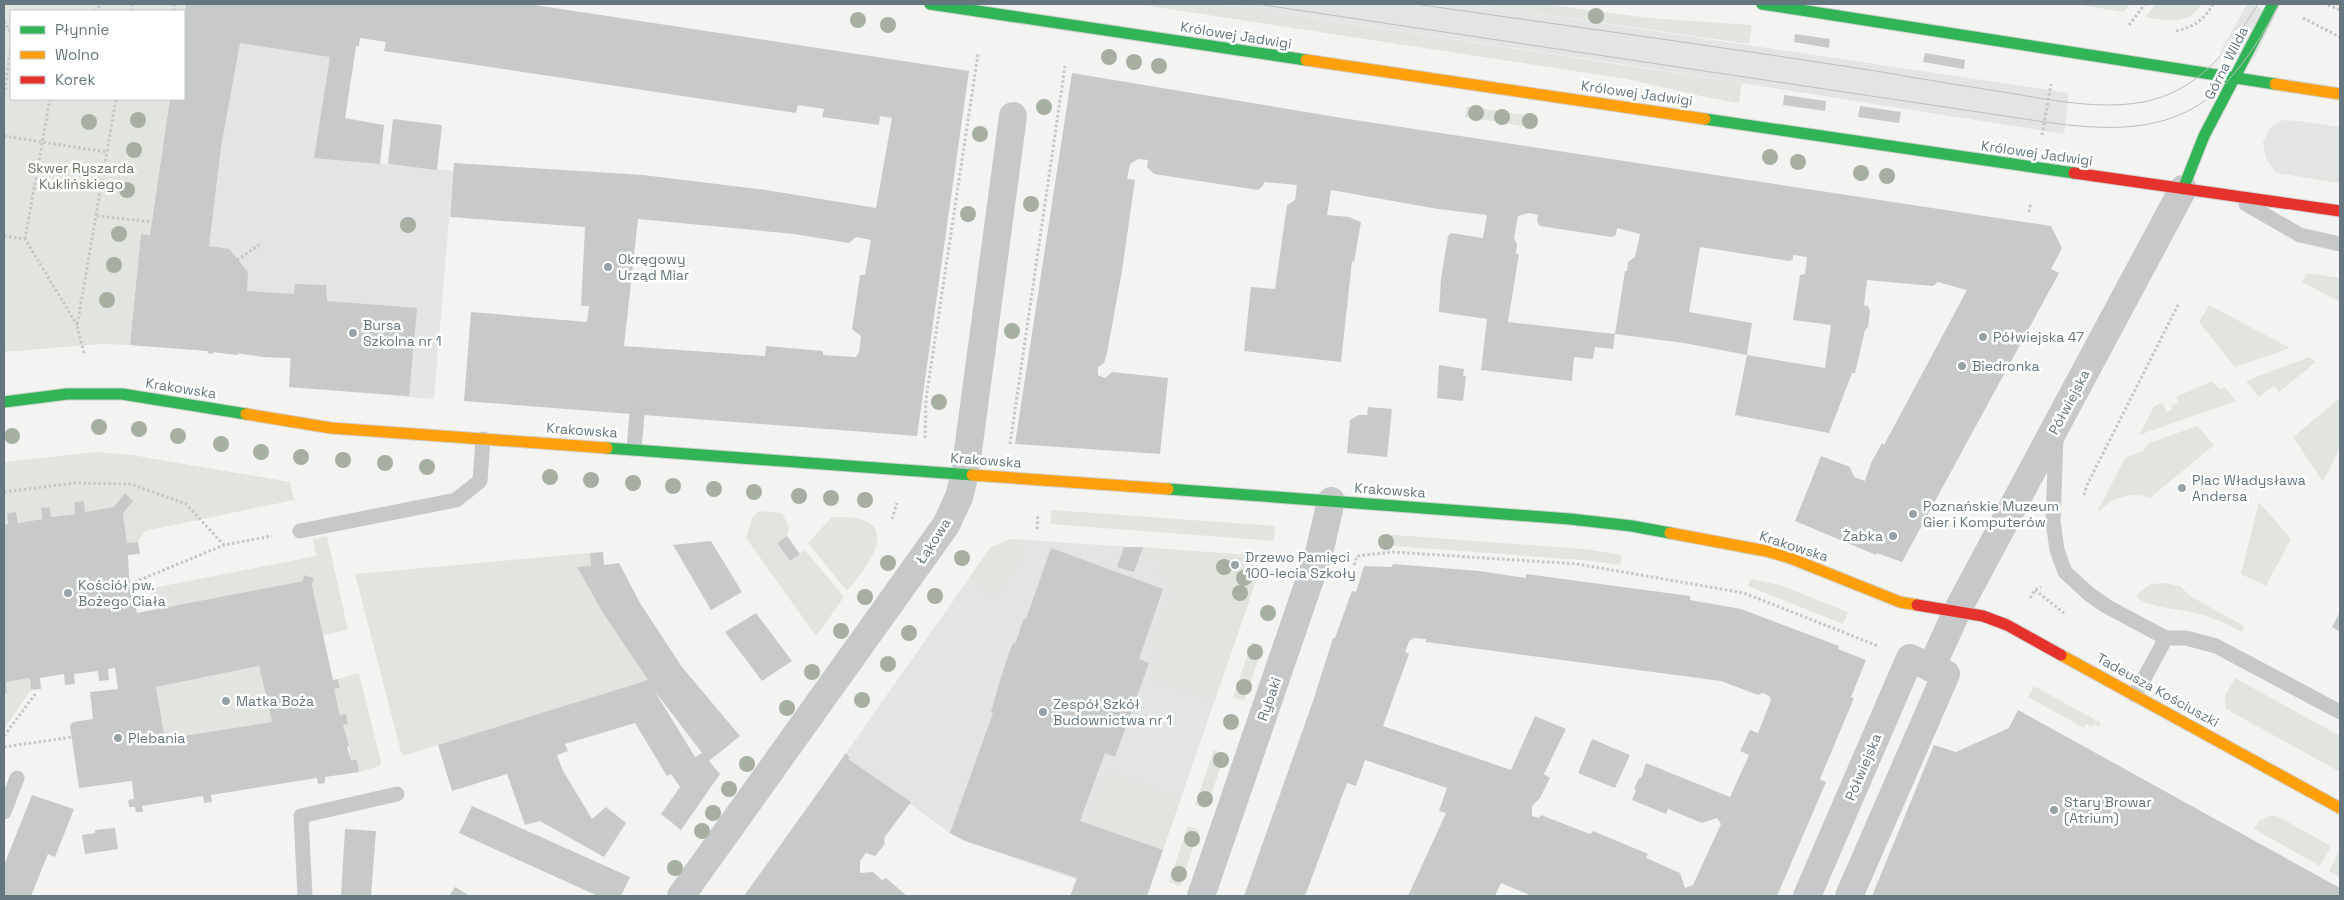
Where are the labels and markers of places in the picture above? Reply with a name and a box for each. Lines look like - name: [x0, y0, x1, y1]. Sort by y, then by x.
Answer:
- place label: Okręgowy Urząd Miar: [618, 250, 689, 284]
- marker: Okręgowy Urząd Miar: [602, 261, 614, 273]
- place label: Bursa Szkolna nr 1: [363, 316, 442, 350]
- marker: Bursa Szkolna nr 1: [347, 327, 359, 339]
- place label: Półwiejska 47: [1993, 328, 2084, 346]
- marker: Półwiejska 47: [1977, 331, 1989, 343]
- place label: Biedronka: [1972, 357, 2040, 375]
- marker: Biedronka: [1956, 360, 1968, 372]
- place label: Plac Władysława Andersa: [2192, 471, 2306, 505]
- marker: Plac Władysława Andersa: [2176, 482, 2188, 494]
- place label: Poznańskie Muzeum Gier i Komputerów: [1923, 497, 2059, 531]
- marker: Poznańskie Muzeum Gier i Komputerów: [1907, 508, 1919, 520]
- place label: Żabka: [1842, 527, 1883, 545]
- marker: Żabka: [1887, 530, 1899, 542]
- place label: Drzewo Pamięci 100-lecia Szkoły: [1245, 548, 1356, 582]
- marker: Drzewo Pamięci 100-lecia Szkoły: [1229, 559, 1241, 571]
- place label: Kościół pw. Bożego Ciała: [78, 576, 166, 610]
- marker: Kościół pw. Bożego Ciała: [62, 587, 74, 599]
- place label: Matka Boża: [236, 692, 314, 710]
- marker: Matka Boża: [220, 695, 232, 707]
- place label: Zespół Szkół Budownictwa nr 1: [1053, 695, 1172, 729]
- marker: Zespół Szkół Budownictwa nr 1: [1037, 706, 1049, 718]
- place label: Plebania: [128, 729, 185, 747]
- marker: Plebania: [112, 732, 124, 744]
- place label: Stary Browar (Atrium): [2064, 793, 2152, 827]
- marker: Stary Browar (Atrium): [2048, 804, 2060, 816]

